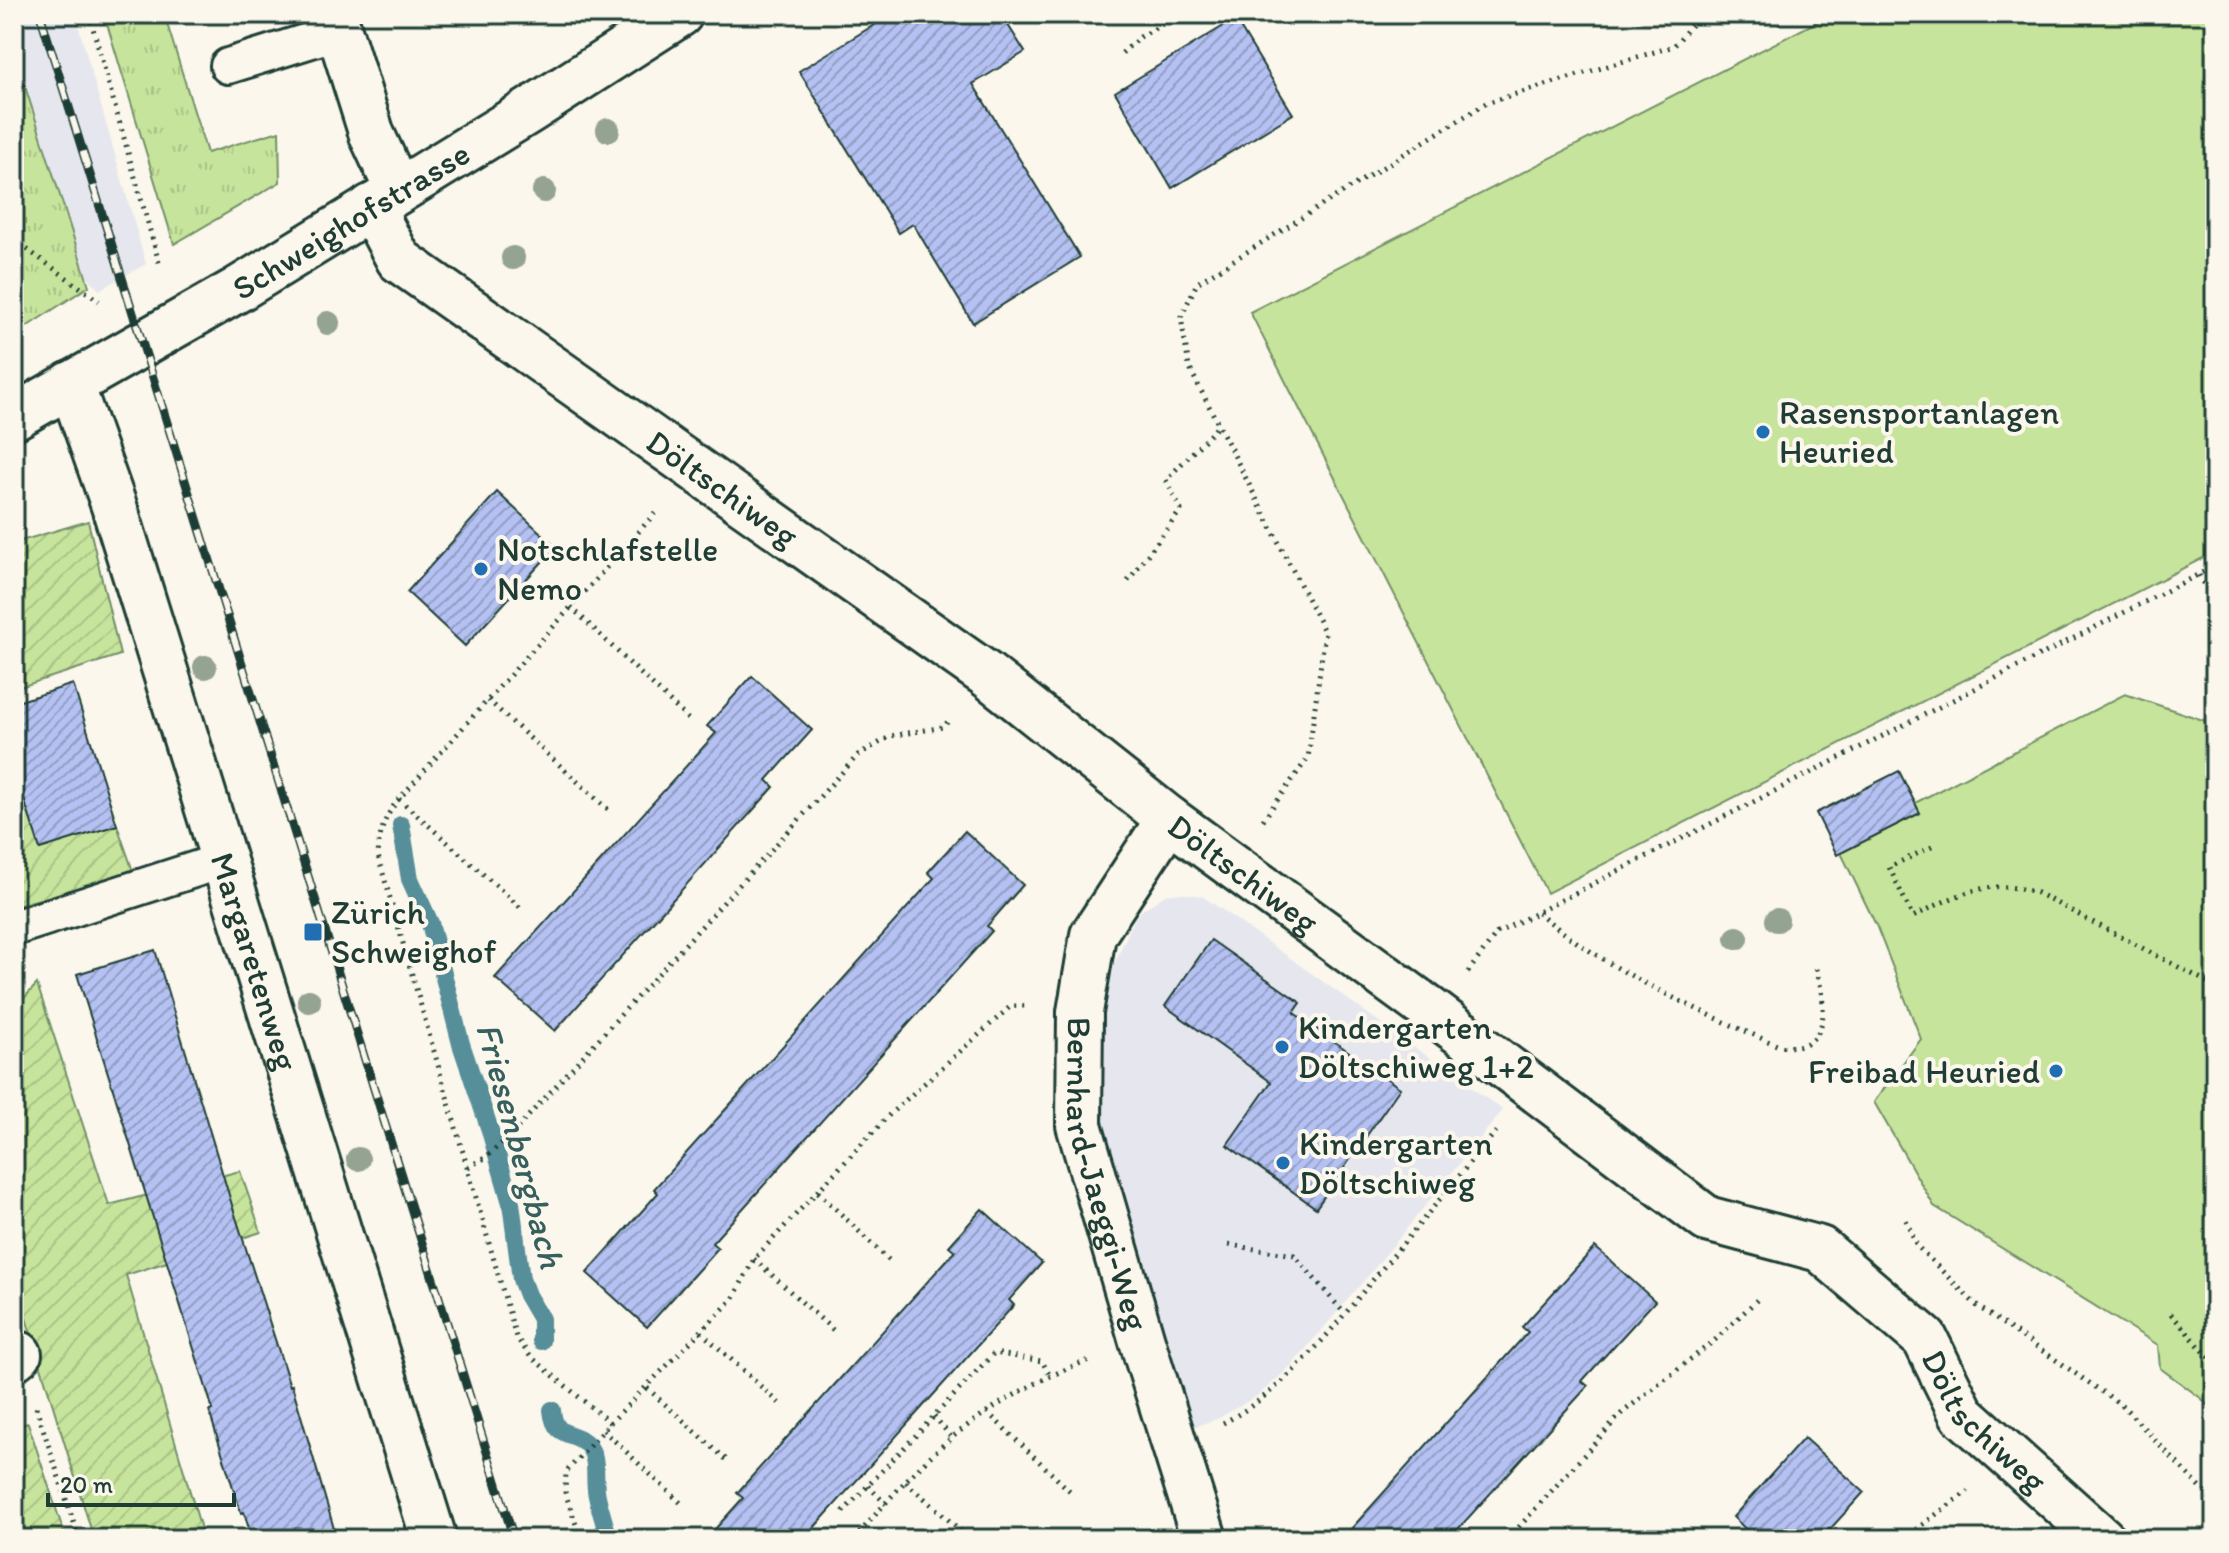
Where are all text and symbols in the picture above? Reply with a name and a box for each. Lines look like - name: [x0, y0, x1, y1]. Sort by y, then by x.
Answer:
- street label: Schweighofstrasse: [225, 132, 477, 309]
- place label: Rasensportanlagen Heuried: [1779, 392, 2059, 472]
- street label: Döltschiweg: [638, 421, 807, 557]
- marker: Rasensportanlagen Heuried: [1754, 423, 1772, 441]
- place label: Notschlafstelle Nemo: [497, 529, 718, 609]
- marker: Notschlafstelle Nemo: [472, 560, 490, 578]
- street label: Döltschiweg: [1160, 805, 1327, 943]
- street label: Margaretenweg: [202, 848, 308, 1076]
- place label: Zürich Schweighof: [331, 892, 497, 972]
- marker: Zürich Schweighof: [302, 921, 324, 943]
- place label: Kindergarten Döltschiweg 1+2: [1298, 1007, 1534, 1087]
- street label: Bernhard-Jaeggi-Weg: [1058, 1017, 1158, 1336]
- water label: Friesenbergbach: [467, 1018, 574, 1273]
- marker: Kindergarten Döltschiweg 1+2: [1273, 1038, 1291, 1056]
- place label: Freibad Heuried: [1808, 1051, 2040, 1092]
- marker: Freibad Heuried: [2047, 1062, 2065, 1080]
- place label: Kindergarten Döltschiweg: [1299, 1123, 1493, 1203]
- marker: Kindergarten Döltschiweg: [1274, 1154, 1292, 1172]
- street label: Döltschiweg: [1913, 1343, 2056, 1501]
- scale bar: [48, 1457, 234, 1507]
- text: 20 m: [60, 1470, 113, 1499]

